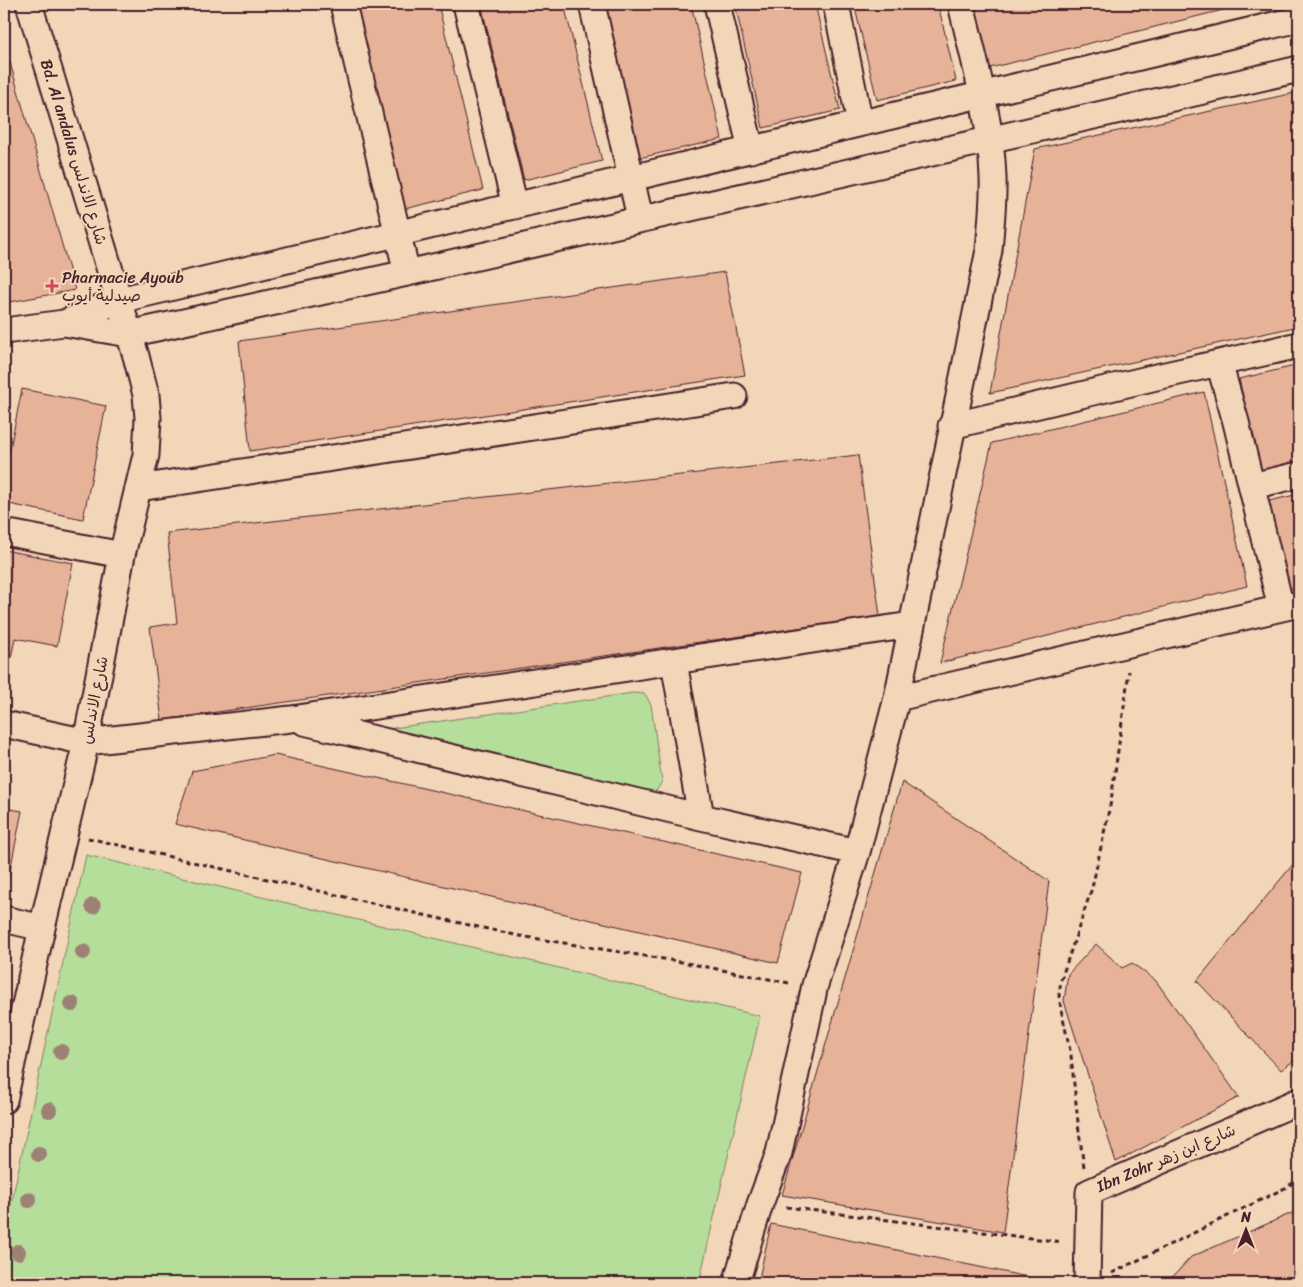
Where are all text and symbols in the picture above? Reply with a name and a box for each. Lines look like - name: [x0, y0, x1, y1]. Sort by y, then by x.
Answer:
- street label: Bd. Al andalus شارع الاندلس: [32, 56, 116, 248]
- place label: Pharmacie Ayoub صيدلية أيوب: [62, 263, 184, 310]
- marker: Pharmacie Ayoub صيدلية أيوب: [46, 280, 58, 292]
- street label: شارع الاندلس: [71, 653, 117, 747]
- street label: Ibn Zohr شارع ابن زهر: [1091, 1116, 1240, 1201]
- north arrow: [1220, 1204, 1270, 1254]
- text: N: [1240, 1205, 1251, 1230]

